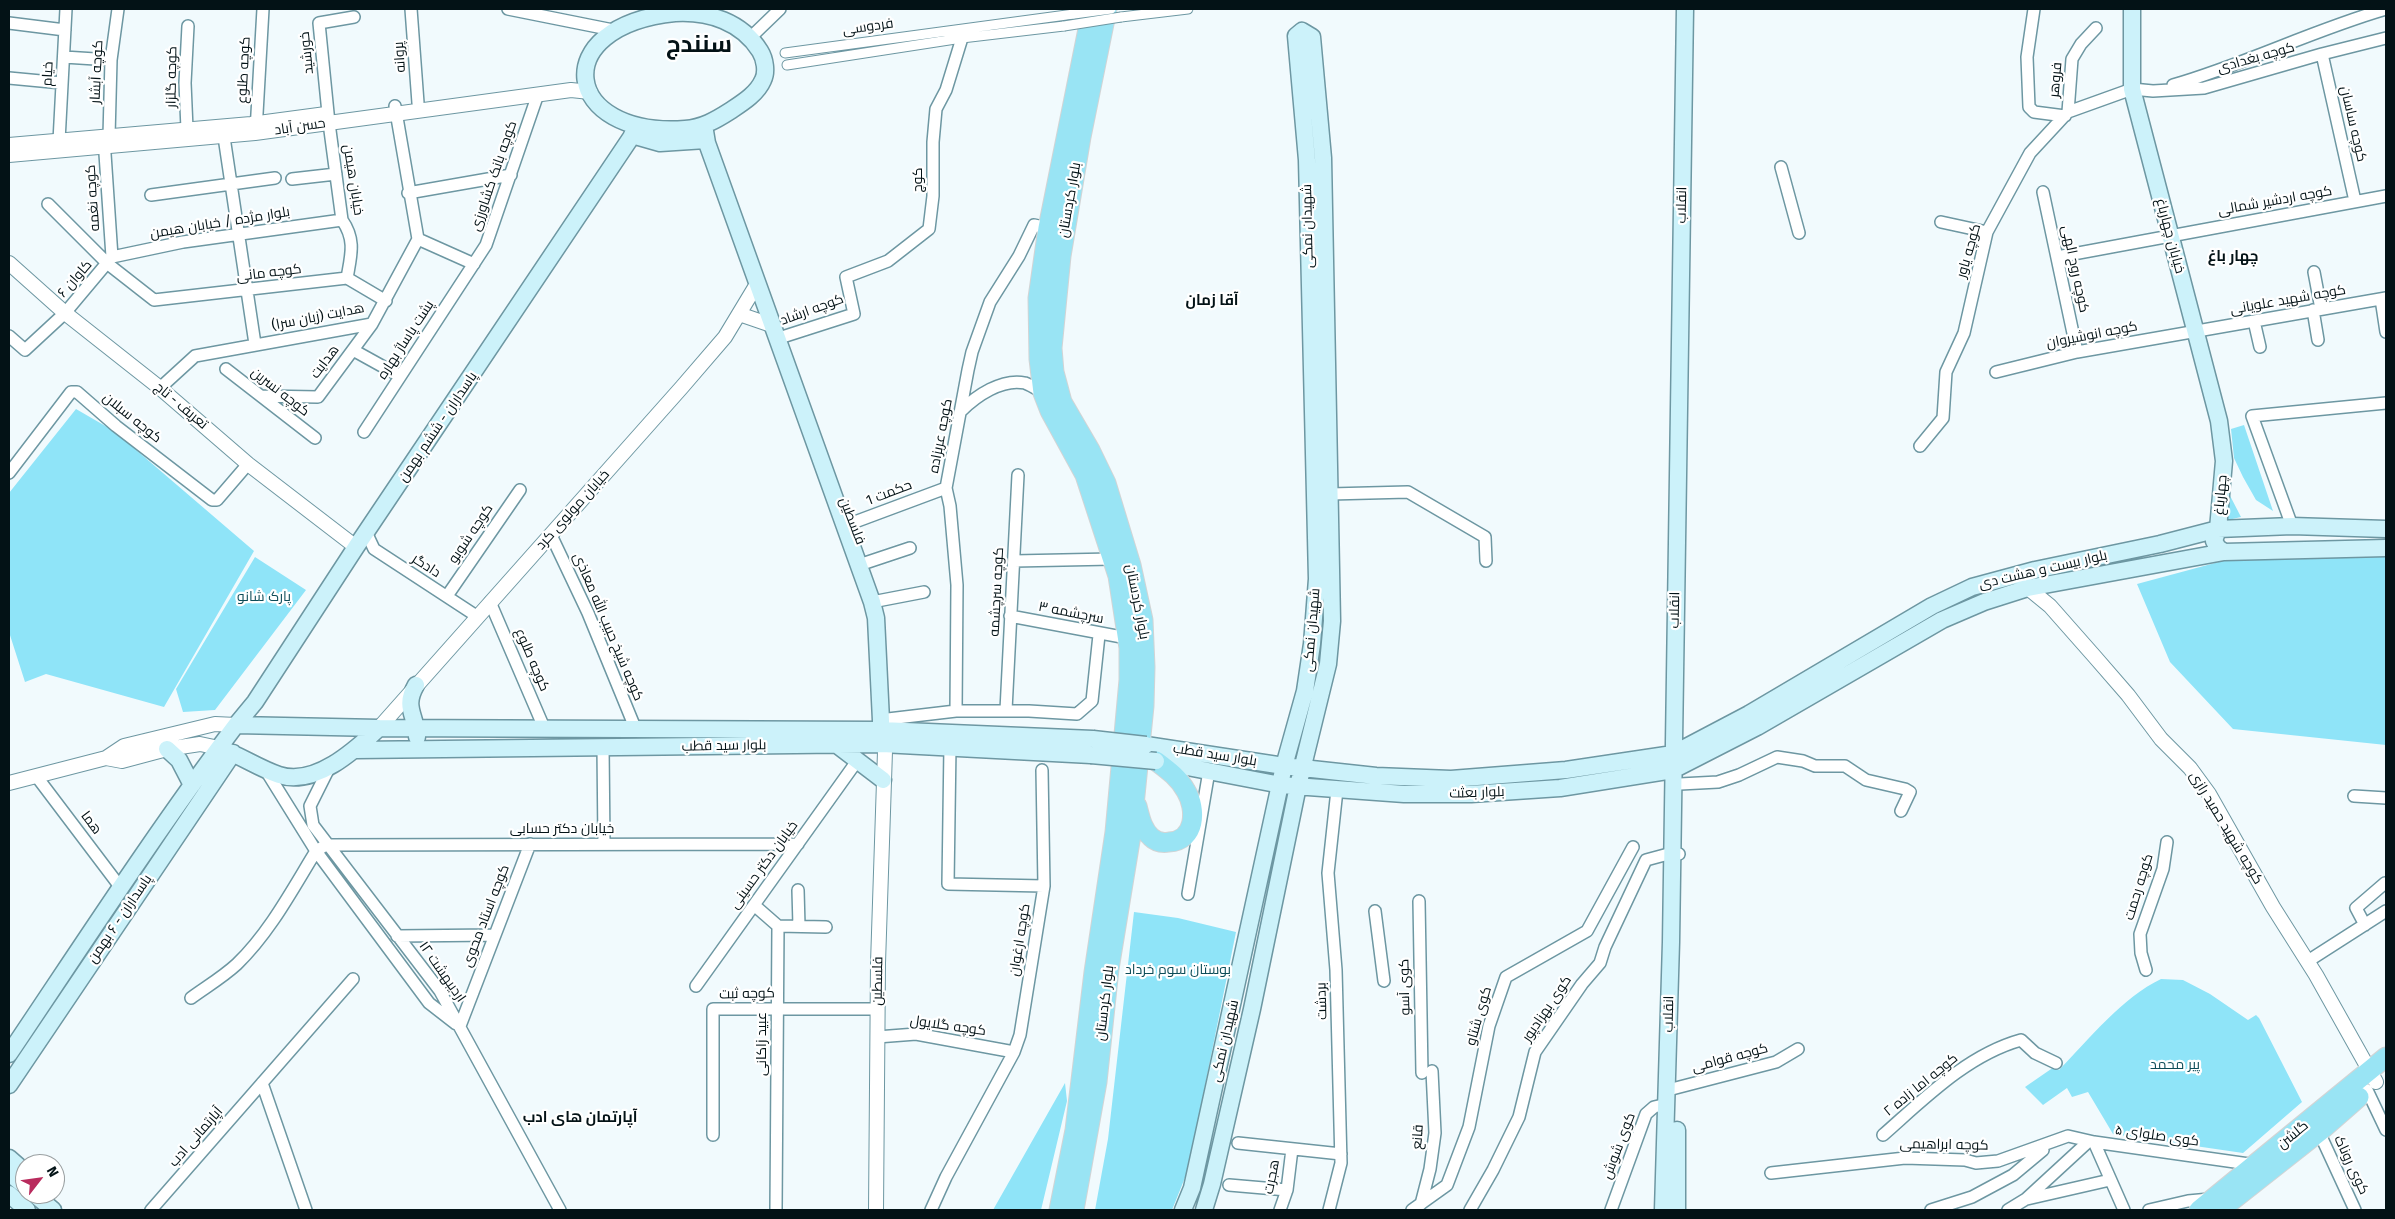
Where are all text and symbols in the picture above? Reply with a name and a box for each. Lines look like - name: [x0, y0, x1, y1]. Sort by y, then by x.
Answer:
- street label: فردوسی: [842, 15, 894, 39]
- street label: خورشید: [296, 31, 318, 75]
- district label: سنندج: [666, 31, 732, 59]
- street label: کوچه طلوع: [234, 36, 254, 104]
- street label: کوچه بغدادی: [2215, 39, 2297, 77]
- street label: کوچه آبشار: [87, 40, 107, 104]
- street label: پروانه: [391, 41, 409, 73]
- street label: کوچه گلزار: [163, 46, 181, 108]
- street label: خیام: [39, 61, 57, 87]
- street label: فروهر: [2046, 61, 2066, 99]
- street label: کوچه ساسان: [2336, 85, 2370, 163]
- street label: حسن آباد: [273, 115, 327, 139]
- street label: کوچه بانک کشاورزی: [467, 119, 521, 233]
- street label: خیابان هیمن: [339, 143, 367, 217]
- street label: بلوار کردستان: [1055, 161, 1085, 239]
- street label: کوچه نغمه: [82, 164, 104, 232]
- street label: کوچ: [910, 168, 926, 192]
- street label: کوچه اردشیر شمالی: [2217, 183, 2333, 219]
- street label: شهیدان نمکی: [1299, 184, 1317, 268]
- street label: انقلاب: [1673, 186, 1691, 224]
- street label: خیابان چهارباغ: [2152, 196, 2188, 276]
- street label: بلوار مژده / خیابان هیمن: [149, 204, 291, 242]
- street label: کوچه یاور: [1953, 222, 1985, 280]
- street label: کوچه روح الهی: [2058, 224, 2092, 314]
- district label: چهار باغ: [2208, 248, 2258, 266]
- street label: کاوان ۶: [54, 257, 96, 301]
- street label: کوچه مانی: [235, 261, 303, 285]
- street label: کوچه شهید علویانی: [2229, 282, 2347, 318]
- street label: کوچه ارشاد: [778, 291, 846, 329]
- district label: آقا زمان: [1185, 292, 1239, 310]
- street label: پشت پاساژ بهاره: [374, 297, 438, 383]
- street label: هدایت (زبان سرا): [270, 300, 366, 334]
- street label: کوچه انوشیروان: [2045, 318, 2139, 352]
- street label: هدایت: [307, 342, 343, 382]
- street label: کوچه نسرین: [247, 364, 313, 420]
- street label: پاسداران - ششم بهمن: [395, 369, 481, 485]
- street label: تعریف - تاج: [151, 379, 211, 433]
- street label: کوچه سبلان: [99, 389, 165, 447]
- street label: کوچه عربزاده: [926, 397, 956, 475]
- street label: خیابان مولوی کرد: [533, 467, 613, 553]
- street label: چهارباغ: [2211, 474, 2231, 516]
- street label: حکمت 1: [864, 477, 914, 509]
- street label: فلسطین: [835, 495, 869, 547]
- street label: کوچه شوبو: [445, 501, 497, 567]
- street label: کوچه سرچشمه: [986, 547, 1008, 637]
- street label: بلوار بیست و هشت دی: [1977, 547, 2109, 593]
- street label: کوچه شیخ حبیب الله معاذی: [569, 550, 647, 704]
- street label: دادگر: [408, 551, 444, 581]
- street label: بلوار کردستان: [1121, 563, 1153, 641]
- street label: شهیدان نمکی: [1300, 587, 1324, 673]
- park label: پارک شانو: [237, 589, 291, 605]
- street label: انقلاب: [1666, 591, 1684, 629]
- street label: سرچشمه ۳: [1037, 598, 1105, 628]
- street label: کوچه طلوع: [511, 626, 553, 694]
- street label: بلوار سید قطب: [682, 737, 766, 755]
- street label: بلوار سید قطب: [1172, 740, 1258, 770]
- street label: کوچه شهید حمید رازی: [2186, 768, 2266, 888]
- street label: بلوار بعثت: [1449, 784, 1505, 802]
- street label: هما: [77, 808, 105, 838]
- street label: خیابان دکتر حسینی: [726, 818, 802, 912]
- street label: خیابان دکتر حسابی: [510, 821, 614, 837]
- street label: کوچه رحمت: [2121, 852, 2157, 922]
- street label: کوچه استاد محوی: [459, 862, 513, 970]
- street label: پاسداران - ۶ بهمن: [84, 872, 156, 966]
- street label: کوچه ارغوان: [1006, 902, 1034, 978]
- street label: ۱۲ اردیبهشت: [415, 938, 469, 1006]
- street label: فلسطین: [869, 956, 887, 1006]
- street label: کوی آسو: [1396, 959, 1414, 1015]
- park label: بوستان سوم خرداد: [1125, 962, 1231, 978]
- street label: بلوار کردستان: [1092, 964, 1118, 1042]
- street label: کوی بهزادپور: [1519, 973, 1575, 1045]
- street label: بردشت: [1313, 982, 1331, 1020]
- street label: کوچه ثبت: [719, 985, 775, 1003]
- street label: کوی شتاو: [1463, 985, 1495, 1047]
- street label: انقلاب: [1660, 995, 1678, 1033]
- street label: شهیدان نمکی: [1207, 998, 1243, 1084]
- street label: عبید زاکانی: [754, 1012, 770, 1076]
- street label: کوچه گلایول: [909, 1012, 987, 1040]
- street label: کوچه قوامی: [1690, 1040, 1770, 1076]
- street label: کوچه اما زاده ۲: [1881, 1050, 1961, 1120]
- park label: پیر محمد: [2150, 1057, 2200, 1073]
- street label: آپارتمانی ادب: [165, 1104, 227, 1170]
- district label: آپارتمان های ادب: [523, 1109, 637, 1127]
- street label: کوی شوش: [1599, 1110, 1639, 1182]
- street label: گلشن: [2274, 1117, 2312, 1153]
- street label: کوی صلوای ۵: [2114, 1122, 2200, 1150]
- street label: قانع: [1409, 1124, 1427, 1150]
- street label: کوی روناک: [2330, 1133, 2372, 1197]
- street label: کوچه ابراهیمی: [1899, 1136, 1989, 1154]
- north arrow: [15, 1154, 65, 1204]
- street label: هجرت: [1260, 1158, 1284, 1196]
- text: N: [43, 1163, 62, 1180]

